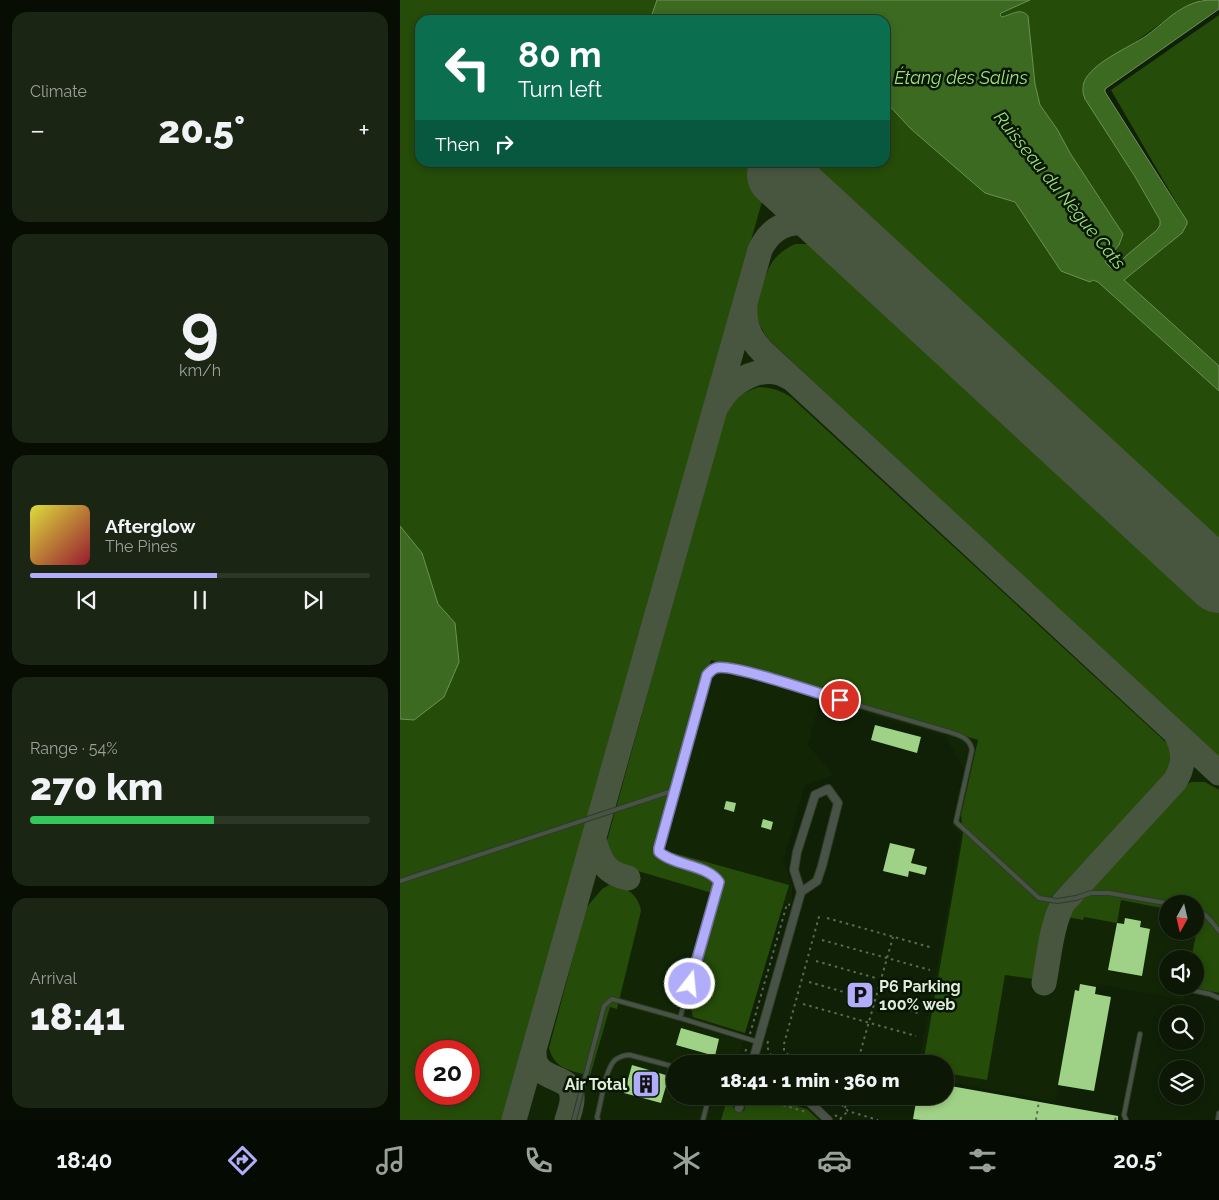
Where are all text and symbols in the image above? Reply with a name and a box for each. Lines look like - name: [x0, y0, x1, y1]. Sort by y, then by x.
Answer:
- text: 80 m: [518, 34, 602, 75]
- icon: left: [435, 35, 500, 100]
- water label: Étang des Salins: [894, 66, 1028, 88]
- text: Turn left: [518, 76, 602, 102]
- text: Climate: [30, 82, 87, 101]
- text: 20.5°: [158, 107, 245, 152]
- water label: Ruisseau du Nègue Cats: [990, 107, 1131, 274]
- text: −: [30, 114, 45, 147]
- text: +: [358, 114, 370, 147]
- icon: right: [490, 130, 518, 158]
- text: Then: [435, 133, 480, 155]
- text: 9: [181, 290, 219, 366]
- text: km/h: [179, 361, 221, 380]
- text: Afterglow: [105, 515, 195, 537]
- text: The Pines: [105, 537, 177, 556]
- icon: previous: [73, 586, 101, 614]
- icon: pause: [186, 586, 214, 614]
- icon: next: [299, 586, 327, 614]
- pin: [819, 679, 861, 721]
- icon: arrive: [826, 686, 854, 714]
- text: Range · 54%: [30, 739, 118, 758]
- text: 270 km: [30, 764, 163, 809]
- north arrow: [1159, 895, 1204, 940]
- map controls: [1159, 895, 1204, 1105]
- button: sound: [1159, 950, 1204, 995]
- position arrow: [663, 957, 715, 1009]
- text: Arrival: [30, 969, 77, 988]
- place label: P6 Parking 100% web: [879, 977, 961, 1014]
- parking icon: P6 Parking 100% web: [845, 980, 875, 1010]
- text: 18:41: [30, 994, 125, 1039]
- button: search: [1159, 1005, 1204, 1050]
- speed limit sign: 20: [415, 1040, 480, 1105]
- button: layers: [1159, 1060, 1204, 1105]
- building icon: Air Total: [631, 1069, 661, 1099]
- text: 18:41 · 1 min · 360 m: [720, 1069, 900, 1091]
- place label: Air Total: [565, 1075, 628, 1094]
- icon: directions: [225, 1143, 260, 1178]
- icon: music: [373, 1143, 408, 1178]
- icon: phone: [521, 1143, 556, 1178]
- icon: climate: [669, 1143, 704, 1178]
- icon: car: [817, 1143, 852, 1178]
- icon: filters: [965, 1143, 1000, 1178]
- text: 18:40: [57, 1147, 112, 1173]
- text: 20.5°: [1113, 1147, 1163, 1173]

